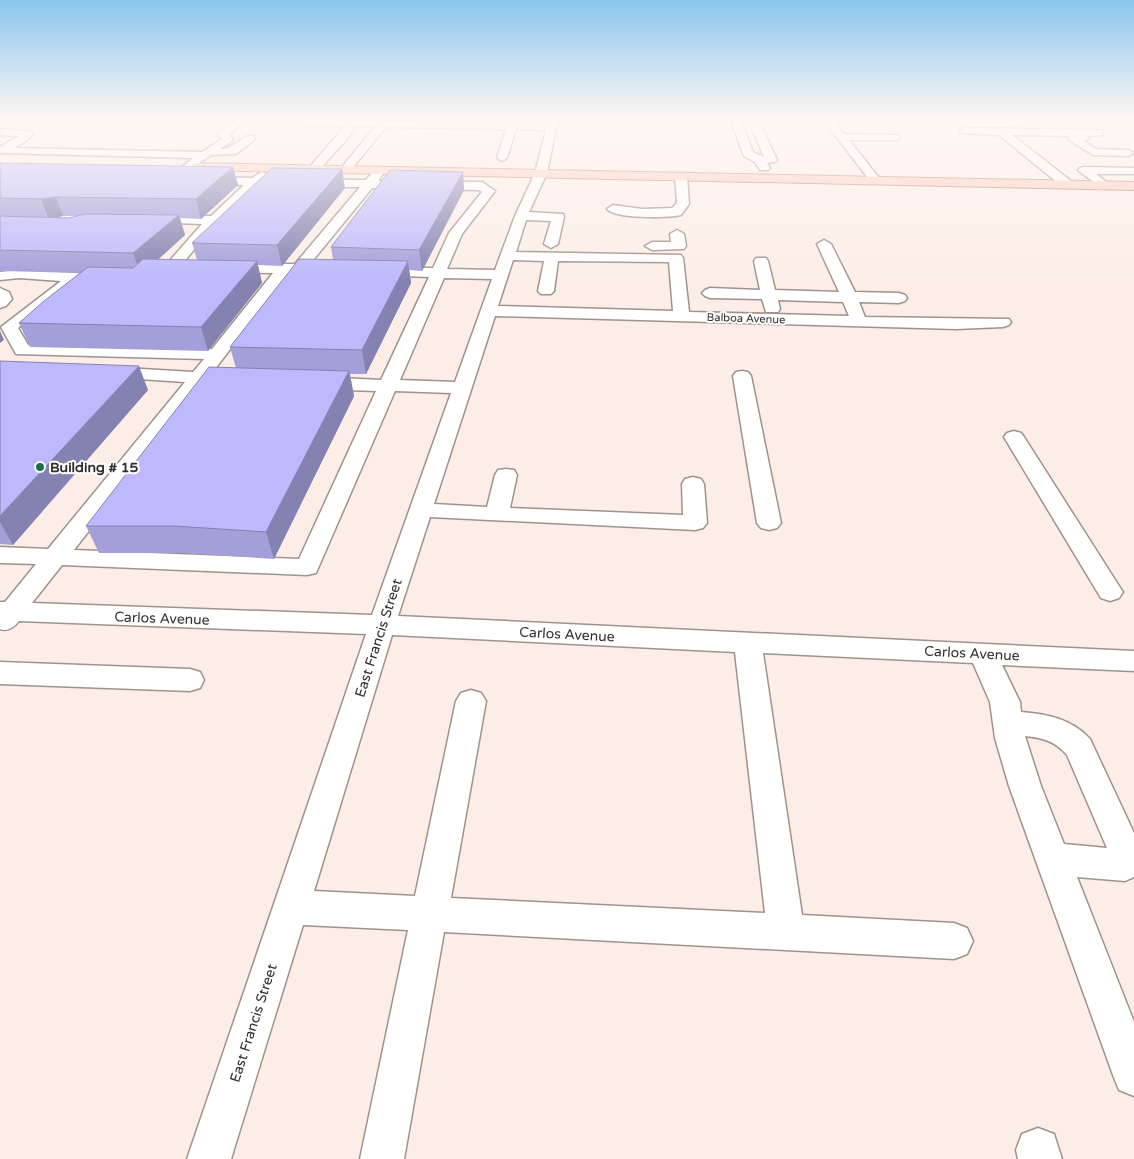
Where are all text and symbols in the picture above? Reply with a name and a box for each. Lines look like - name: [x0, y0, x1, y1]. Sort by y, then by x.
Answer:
- street label: Balboa Avenue: [706, 311, 785, 326]
- place label: Building # 15: [50, 459, 138, 476]
- marker: Building # 15: [34, 461, 46, 473]
- street label: East Francis Street: [351, 576, 406, 700]
- street label: Carlos Avenue: [114, 608, 210, 629]
- street label: Carlos Avenue: [519, 624, 615, 645]
- street label: Carlos Avenue: [924, 643, 1020, 664]
- street label: East Francis Street: [226, 961, 281, 1085]

